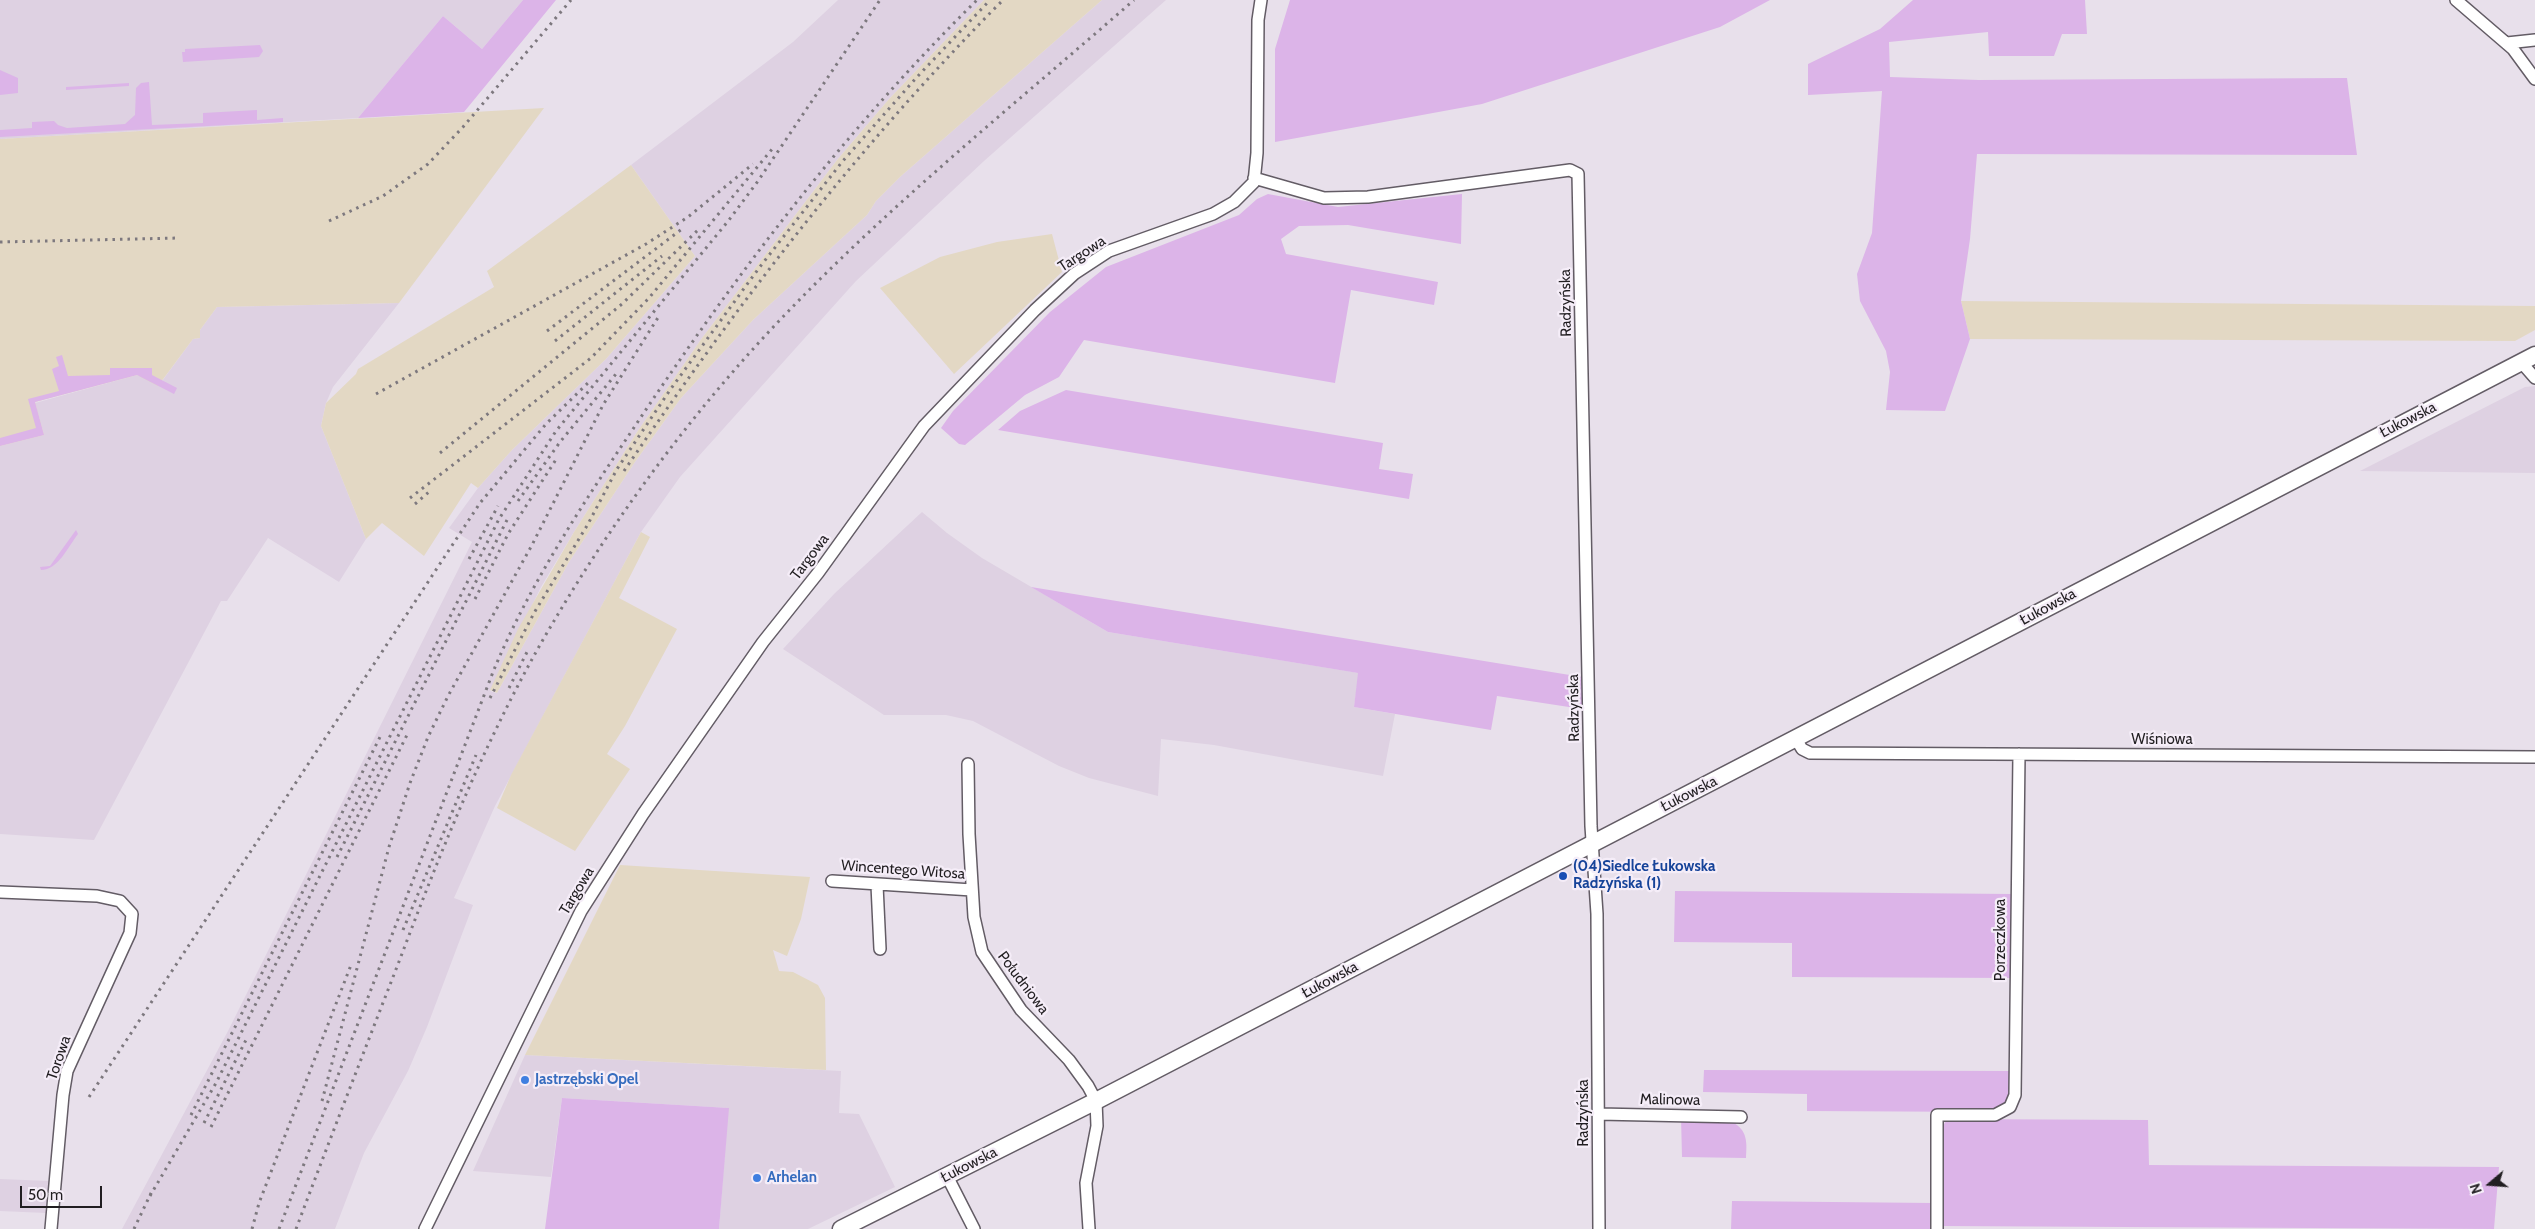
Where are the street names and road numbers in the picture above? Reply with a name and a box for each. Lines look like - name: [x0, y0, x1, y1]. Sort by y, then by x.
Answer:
- street label: Targowa: [1055, 232, 1109, 276]
- street label: Radzyńska: [1556, 269, 1576, 337]
- street label: Łukowska: [2377, 398, 2439, 442]
- street label: Targowa: [787, 531, 833, 583]
- street label: Łukowska: [2017, 585, 2079, 629]
- street label: Radzyńska: [1564, 674, 1584, 742]
- street label: Wiśniowa: [2131, 731, 2193, 749]
- street label: Łukowska: [1658, 772, 1720, 816]
- street label: Wincentego Witosa: [840, 857, 966, 883]
- street label: Targowa: [556, 864, 598, 918]
- street label: Porzeczkowa: [1992, 899, 2010, 981]
- street label: Południowa: [994, 948, 1052, 1018]
- street label: Łukowska: [1299, 958, 1361, 1002]
- street label: Torowa: [43, 1033, 75, 1083]
- street label: Radzyńska: [1575, 1079, 1593, 1147]
- street label: Malinowa: [1640, 1090, 1700, 1110]
- street label: Łukowska: [938, 1143, 1000, 1187]

